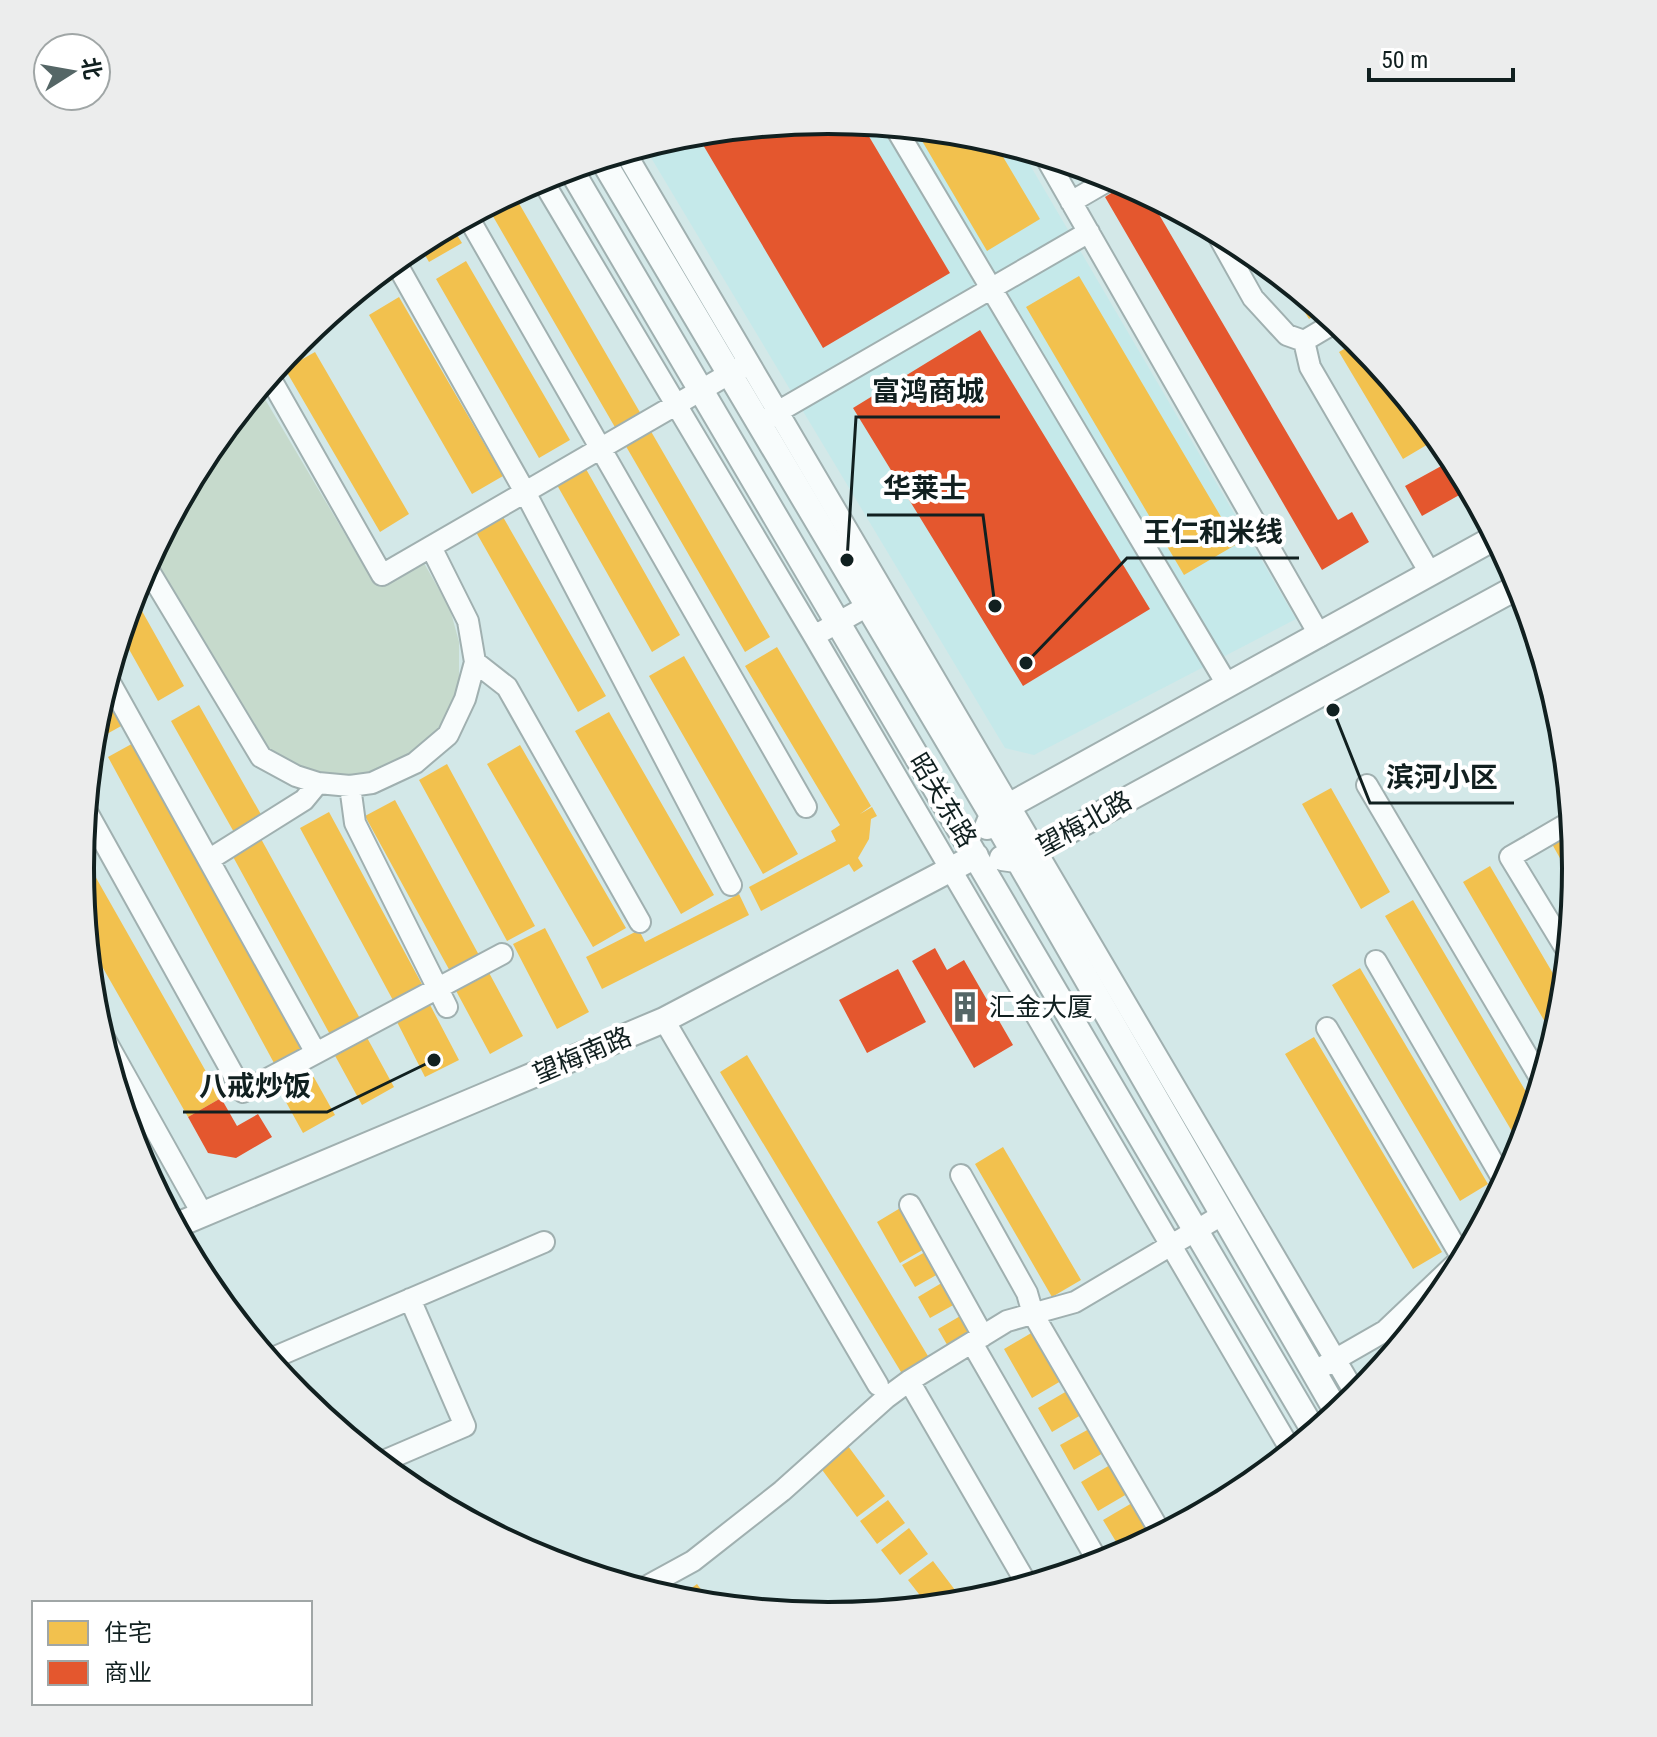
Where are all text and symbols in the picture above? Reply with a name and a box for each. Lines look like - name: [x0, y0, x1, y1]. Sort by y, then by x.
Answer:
- north arrow: [32, 32, 112, 112]
- scale bar: [1369, 32, 1513, 82]
- text: 50 m: [1381, 46, 1428, 74]
- text: 北: [77, 55, 106, 81]
- callout: 富鸿商城: [856, 365, 1000, 417]
- text: 富鸿商城: [872, 375, 984, 408]
- callout: 华莱士: [867, 463, 983, 515]
- text: 华莱士: [883, 472, 967, 505]
- callout: 王仁和米线: [1127, 506, 1299, 558]
- text: 王仁和米线: [1143, 516, 1283, 549]
- street label: 昭关东路: [903, 748, 983, 852]
- callout: 滨河小区: [1370, 751, 1514, 803]
- text: 滨河小区: [1386, 761, 1498, 794]
- street label: 望梅北路: [1031, 785, 1137, 861]
- building icon: 汇金大厦: [948, 990, 982, 1024]
- place label: 汇金大厦: [989, 992, 1093, 1022]
- street label: 望梅南路: [528, 1021, 636, 1089]
- callout: 八戒炒饭: [183, 1060, 327, 1112]
- text: 八戒炒饭: [199, 1070, 311, 1103]
- legend: [32, 1601, 312, 1705]
- text: 住宅: [104, 1619, 152, 1647]
- text: 商业: [104, 1659, 152, 1687]

